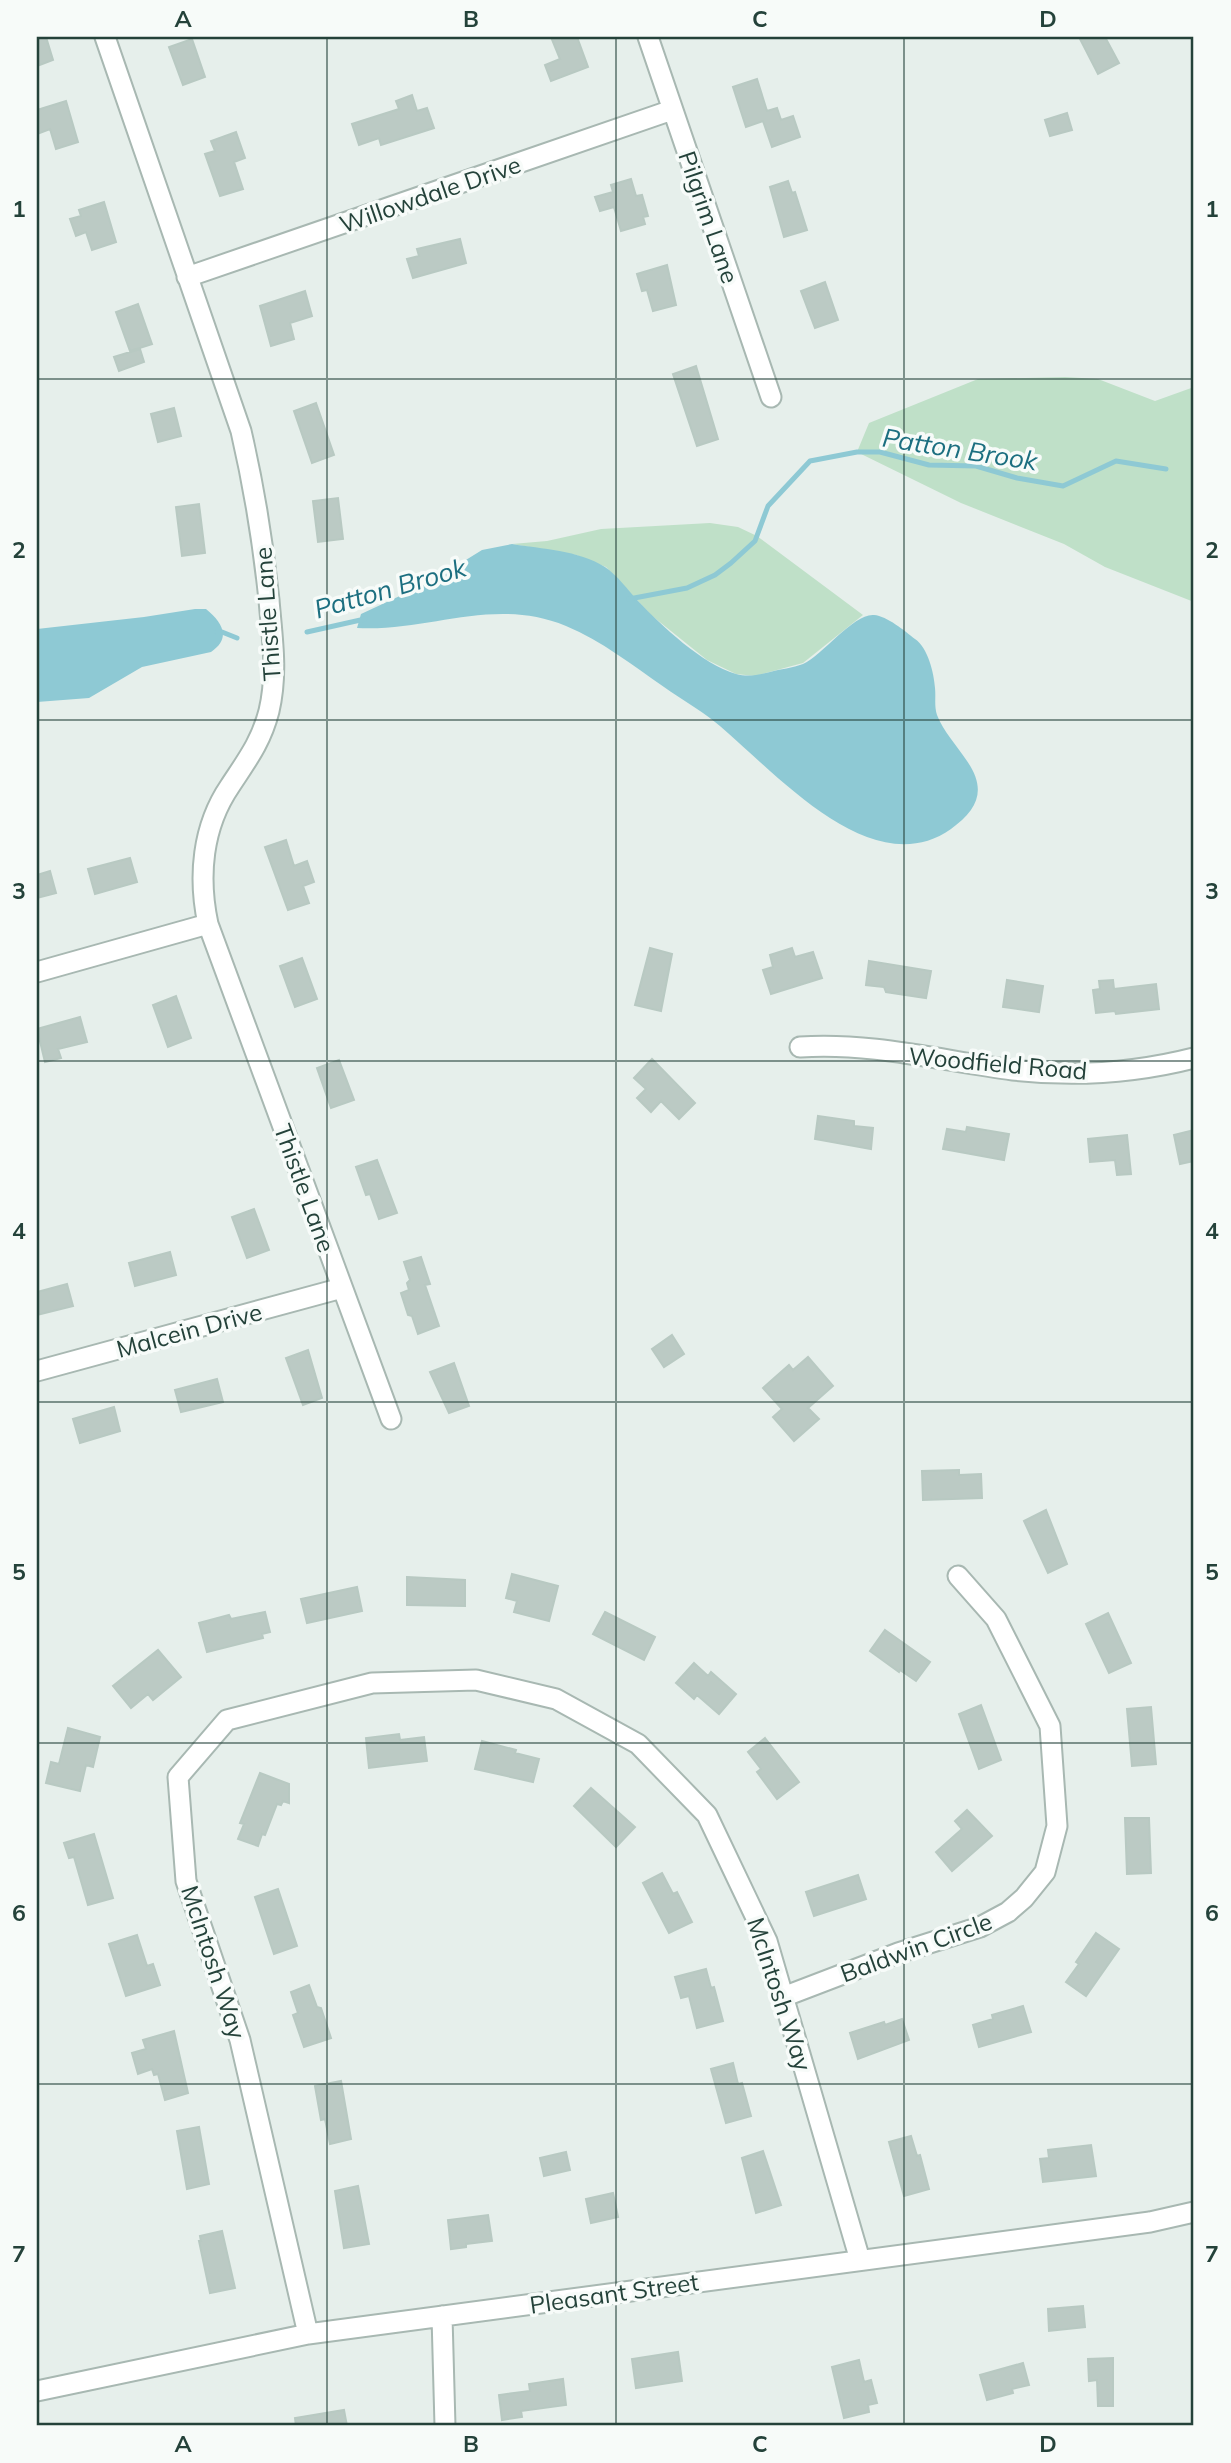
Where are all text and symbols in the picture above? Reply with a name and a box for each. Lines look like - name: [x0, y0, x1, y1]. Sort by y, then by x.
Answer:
- text: A: [174, 4, 192, 33]
- text: B: [463, 4, 479, 33]
- text: C: [752, 4, 768, 33]
- text: D: [1039, 4, 1057, 33]
- street label: Pilgrim Lane: [672, 147, 746, 287]
- street label: Willowdale Drive: [335, 149, 525, 239]
- text: 1: [12, 194, 26, 223]
- text: 1: [1205, 194, 1219, 223]
- water label: Patton Brook: [880, 420, 1040, 478]
- text: 2: [12, 535, 26, 564]
- text: 2: [1205, 535, 1219, 564]
- street label: Thistle Lane: [247, 546, 287, 682]
- water label: Patton Brook: [310, 550, 470, 625]
- text: 3: [12, 876, 26, 905]
- text: 3: [1205, 876, 1219, 905]
- street label: Woodfield Road: [907, 1040, 1089, 1086]
- street label: Thistle Lane: [268, 1120, 342, 1256]
- text: 4: [12, 1216, 26, 1245]
- text: 4: [1205, 1216, 1219, 1245]
- street label: Malcein Drive: [113, 1296, 265, 1364]
- text: 5: [12, 1557, 26, 1586]
- text: 5: [1205, 1557, 1219, 1586]
- street label: McIntosh Way: [175, 1882, 253, 2043]
- text: 6: [12, 1898, 26, 1927]
- text: 6: [1205, 1898, 1219, 1927]
- street label: Baldwin Circle: [836, 1906, 996, 1988]
- street label: McIntosh Way: [741, 1914, 819, 2075]
- text: 7: [12, 2239, 26, 2268]
- text: 7: [1205, 2239, 1219, 2268]
- street label: Pleasant Street: [528, 2266, 700, 2320]
- text: A: [174, 2429, 192, 2458]
- text: B: [463, 2429, 479, 2458]
- text: C: [752, 2429, 768, 2458]
- text: D: [1039, 2429, 1057, 2458]

